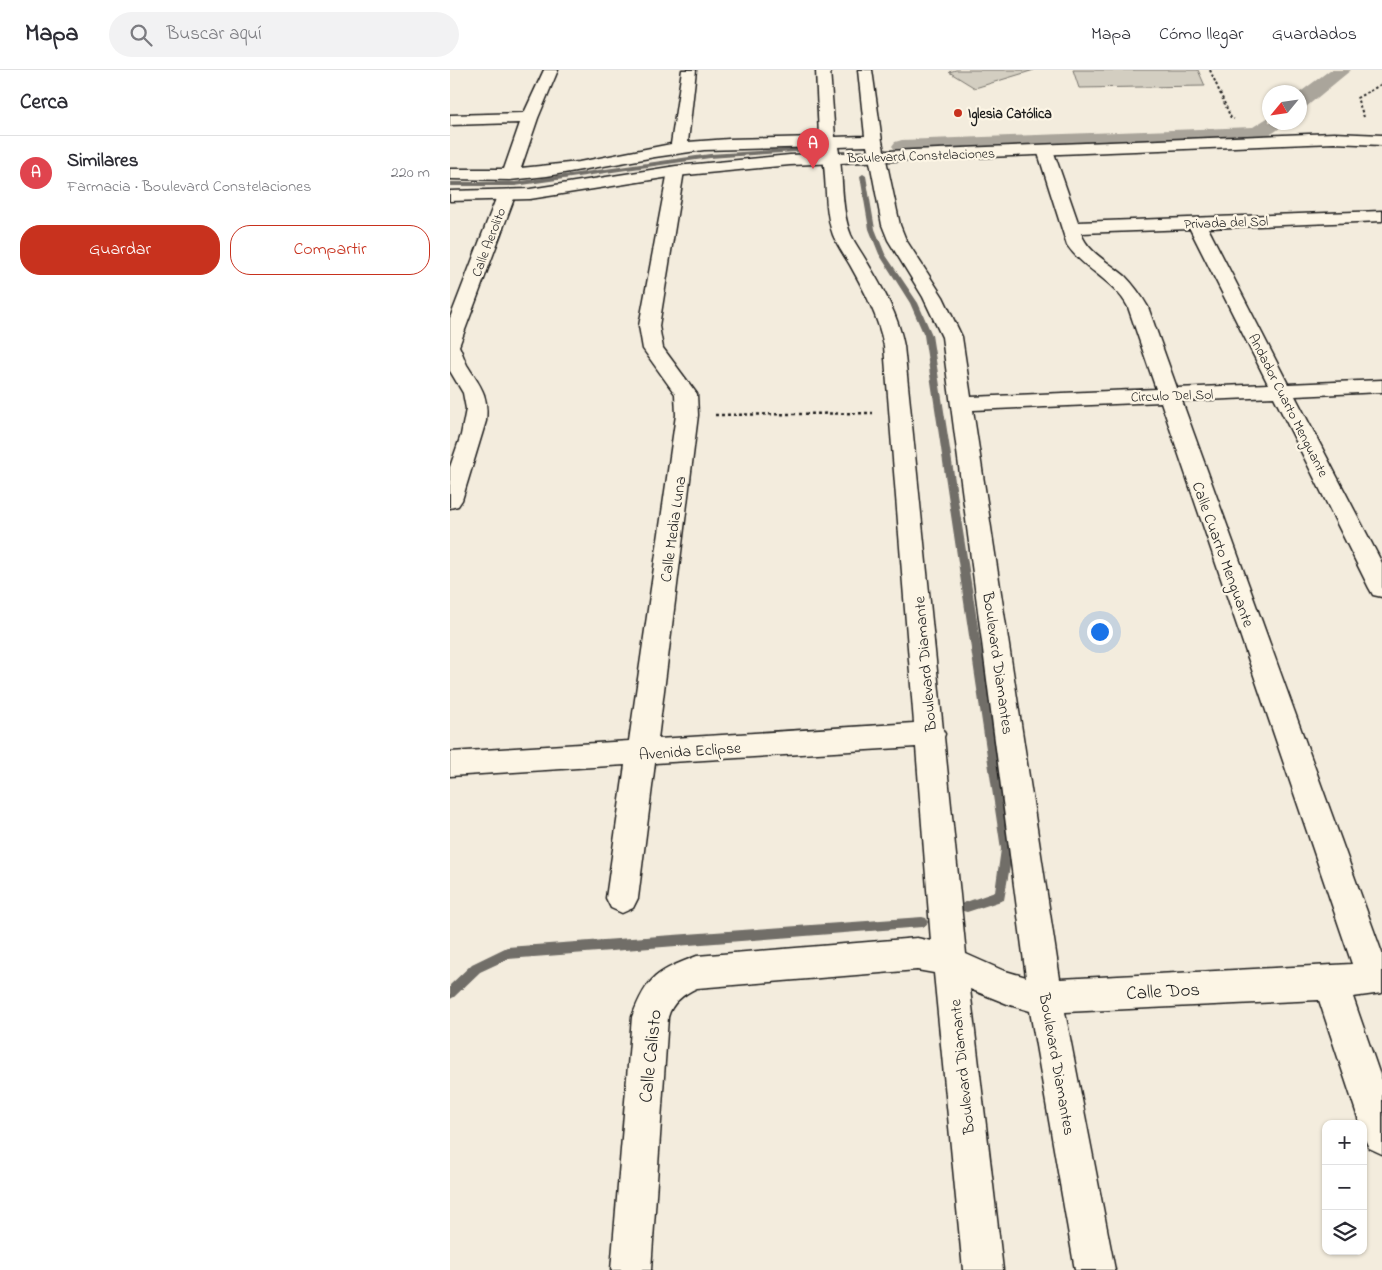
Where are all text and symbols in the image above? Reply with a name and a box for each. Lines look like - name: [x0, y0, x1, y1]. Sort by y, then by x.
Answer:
- search box: [109, 12, 459, 57]
- text: Mapa: [25, 17, 79, 52]
- icon: search: [127, 21, 155, 49]
- text: Buscar aquí: [167, 21, 262, 48]
- text: Mapa: [1091, 22, 1131, 48]
- text: Cómo llegar: [1159, 22, 1244, 48]
- text: Guardados: [1272, 22, 1357, 48]
- north arrow: [1262, 85, 1307, 130]
- text: Cerca: [20, 88, 68, 118]
- place label: Iglesia Católica: [968, 104, 1052, 127]
- marker: Iglesia Católica: [952, 107, 964, 119]
- pin: A: [797, 128, 829, 169]
- street label: Boulevard Constelaciones: [846, 143, 995, 170]
- text: Similares: [67, 148, 138, 175]
- text: A: [31, 161, 41, 185]
- text: 220 m: [391, 161, 430, 185]
- text: Farmacia · Boulevard Constelaciones: [67, 175, 311, 199]
- street label: Calle Aerolito: [467, 205, 512, 280]
- street label: Privada del Sol: [1184, 212, 1269, 235]
- button: Guardar: [20, 225, 220, 275]
- button: Compartir: [230, 225, 430, 275]
- street label: Andador Cuarto Menguante: [1241, 330, 1333, 482]
- street label: Circulo Del Sol: [1130, 385, 1214, 408]
- street label: Calle Media Luna: [655, 475, 693, 584]
- street label: Calle Cuarto Menguante: [1185, 479, 1260, 632]
- street label: Boulevard Diamantes: [975, 589, 1019, 736]
- street label: Boulevard Diamante: [908, 594, 944, 733]
- your location: [1087, 619, 1113, 645]
- street label: Avenida Eclipse: [638, 736, 743, 768]
- street label: Calle Dos: [1126, 977, 1201, 1008]
- street label: Boulevard Diamantes: [1032, 991, 1080, 1137]
- street label: Boulevard Diamante: [944, 997, 982, 1136]
- street label: Calle Calisto: [633, 1008, 670, 1104]
- map controls: [1322, 1120, 1367, 1255]
- button: +: [1322, 1120, 1367, 1165]
- button: −: [1322, 1165, 1367, 1210]
- button: layers: [1322, 1210, 1367, 1255]

